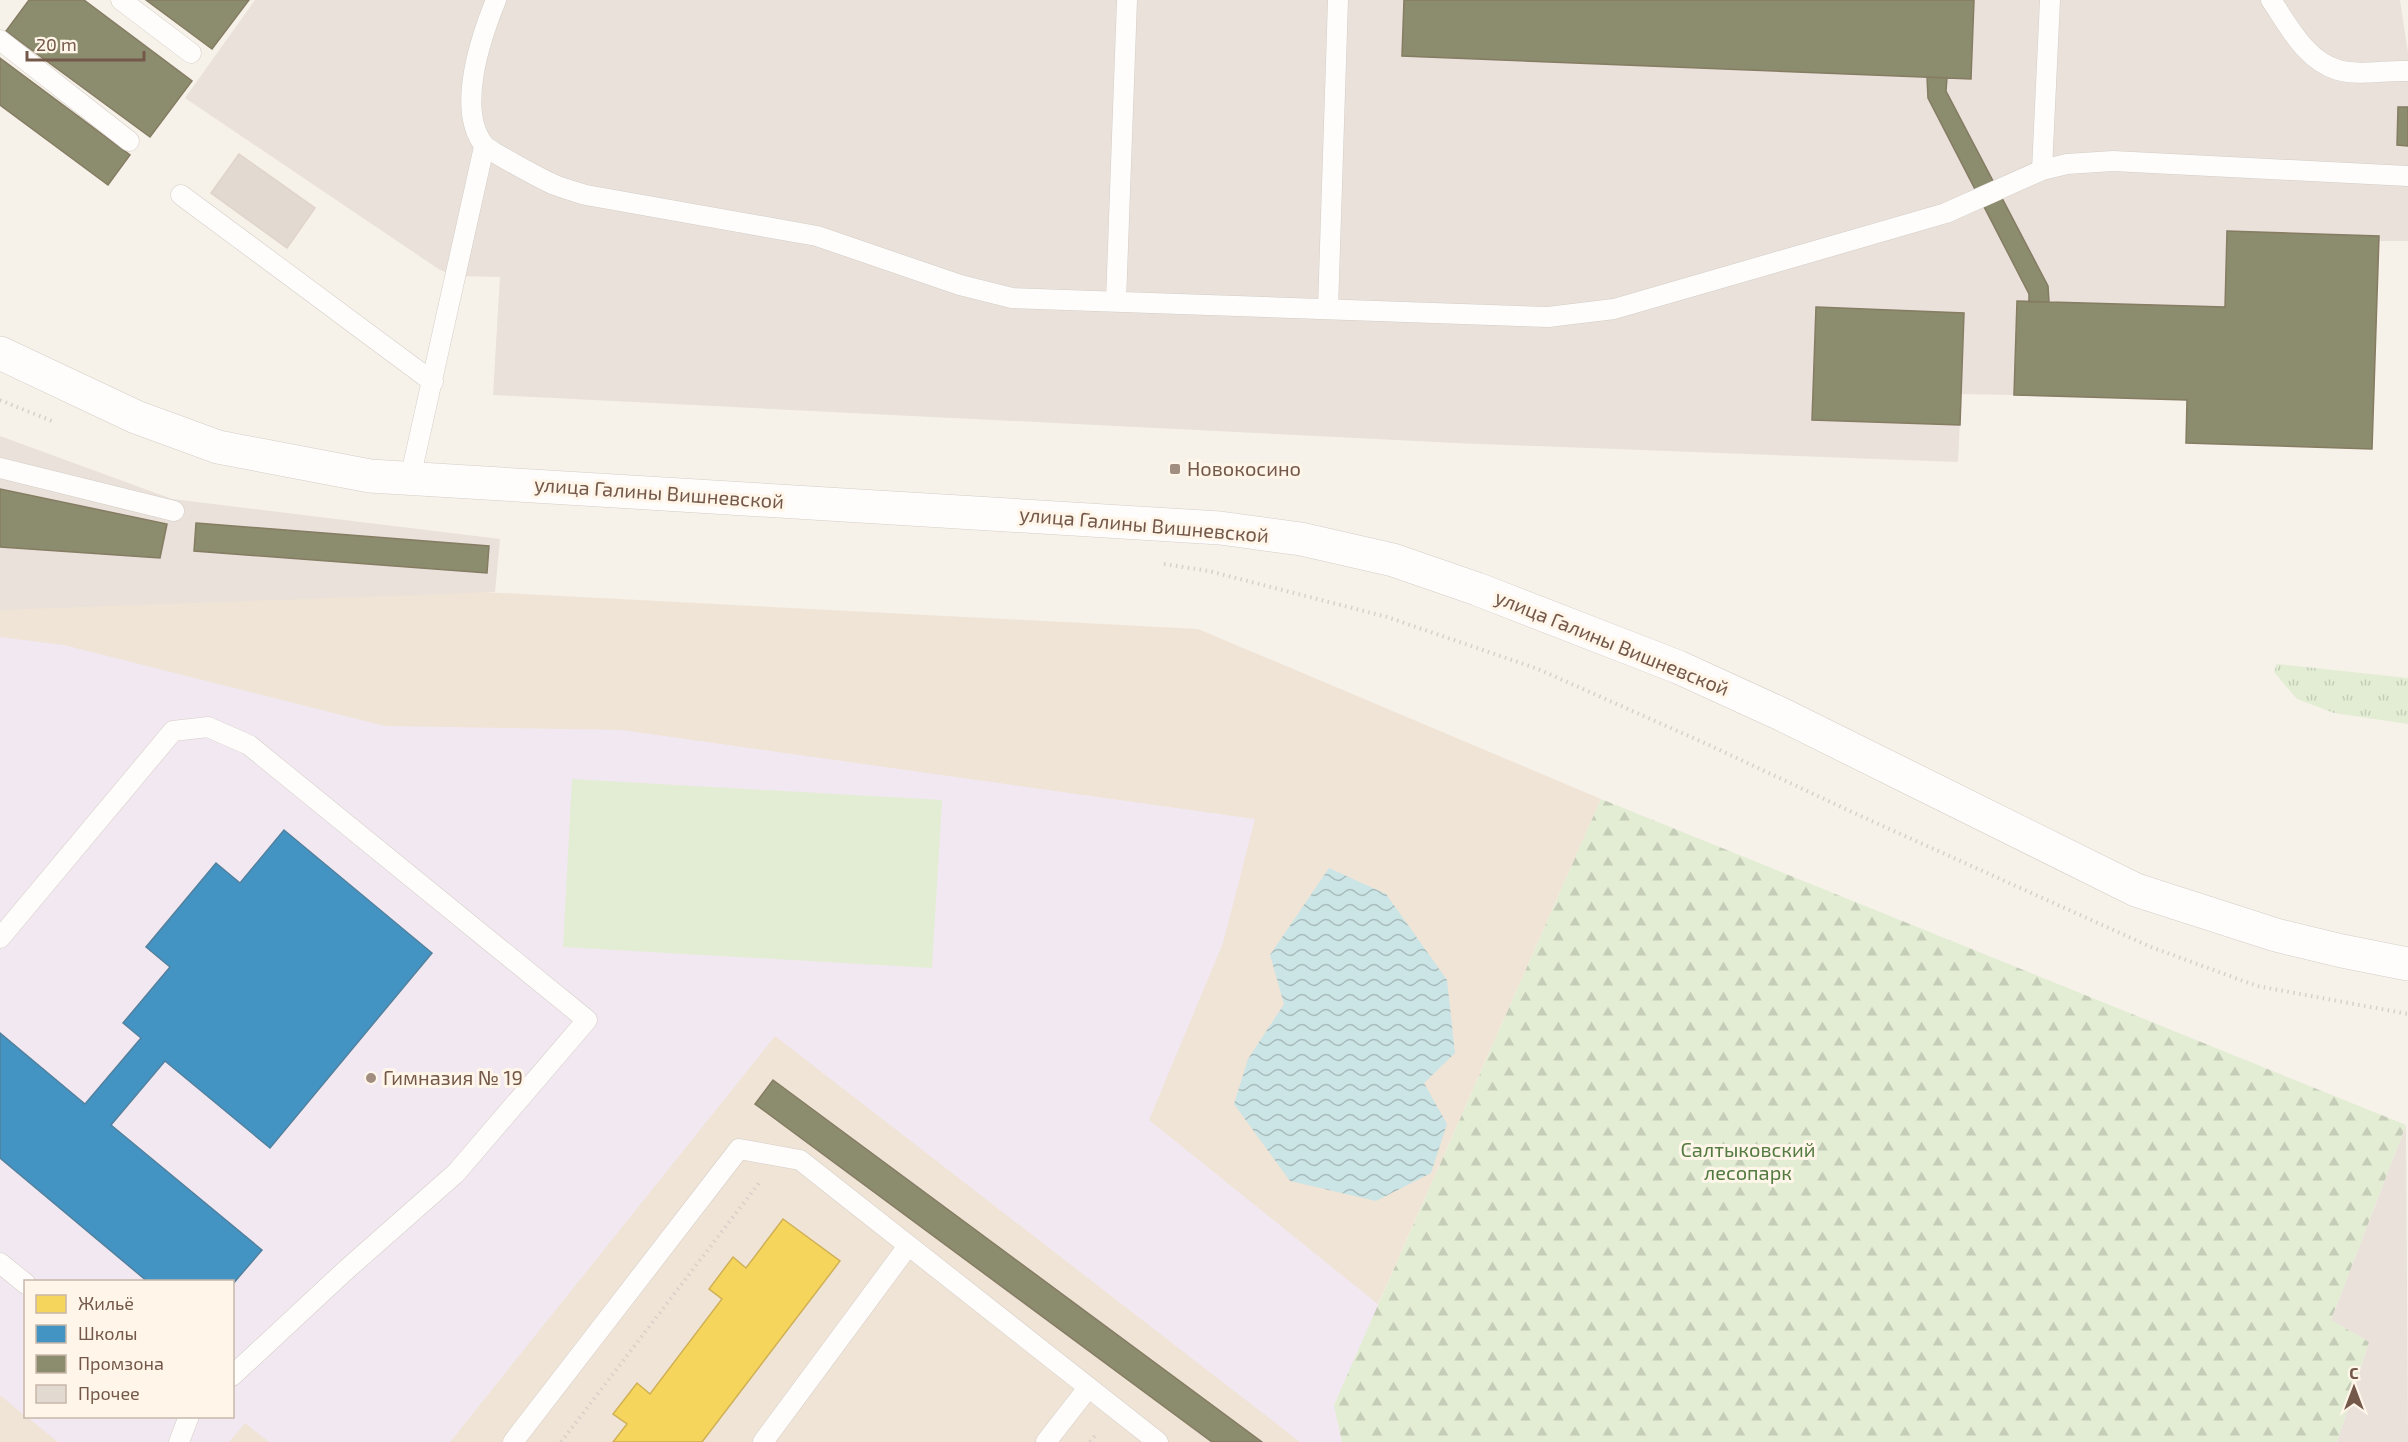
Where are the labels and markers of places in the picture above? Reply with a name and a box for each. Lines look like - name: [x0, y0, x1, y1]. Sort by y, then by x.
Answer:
- place label: Новокосино: [1187, 456, 1301, 480]
- marker: Новокосино: [1168, 462, 1182, 476]
- place label: Гимназия № 19: [383, 1065, 523, 1089]
- marker: Гимназия № 19: [364, 1071, 378, 1085]

